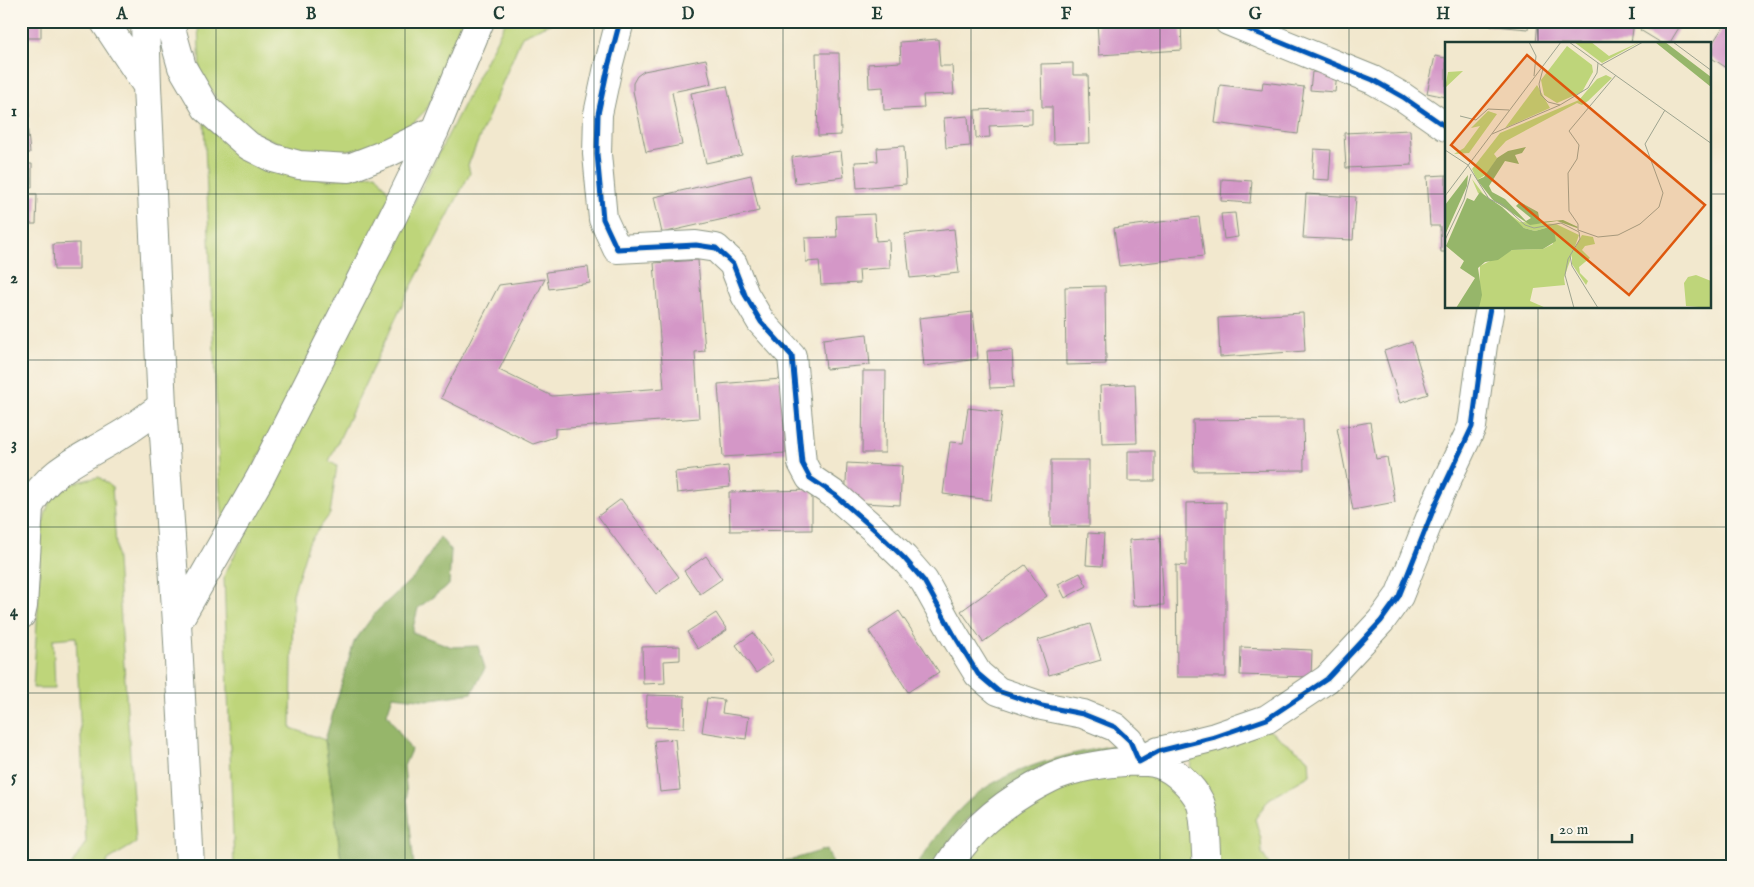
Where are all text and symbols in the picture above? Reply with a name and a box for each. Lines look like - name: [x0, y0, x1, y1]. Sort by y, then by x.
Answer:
- text: A: [116, 5, 129, 25]
- text: B: [306, 5, 317, 25]
- text: C: [493, 5, 505, 25]
- text: D: [682, 5, 695, 25]
- text: E: [871, 5, 883, 25]
- text: F: [1061, 5, 1072, 25]
- text: G: [1249, 5, 1262, 25]
- text: H: [1436, 5, 1450, 25]
- text: I: [1629, 5, 1636, 25]
- inset map: [1445, 42, 1712, 309]
- text: 1: [11, 102, 17, 122]
- text: 2: [10, 269, 18, 289]
- text: 3: [11, 435, 17, 455]
- text: 4: [10, 602, 19, 622]
- text: 5: [11, 768, 17, 788]
- scale bar: [1552, 812, 1632, 844]
- text: 20 m: [1559, 820, 1589, 839]

